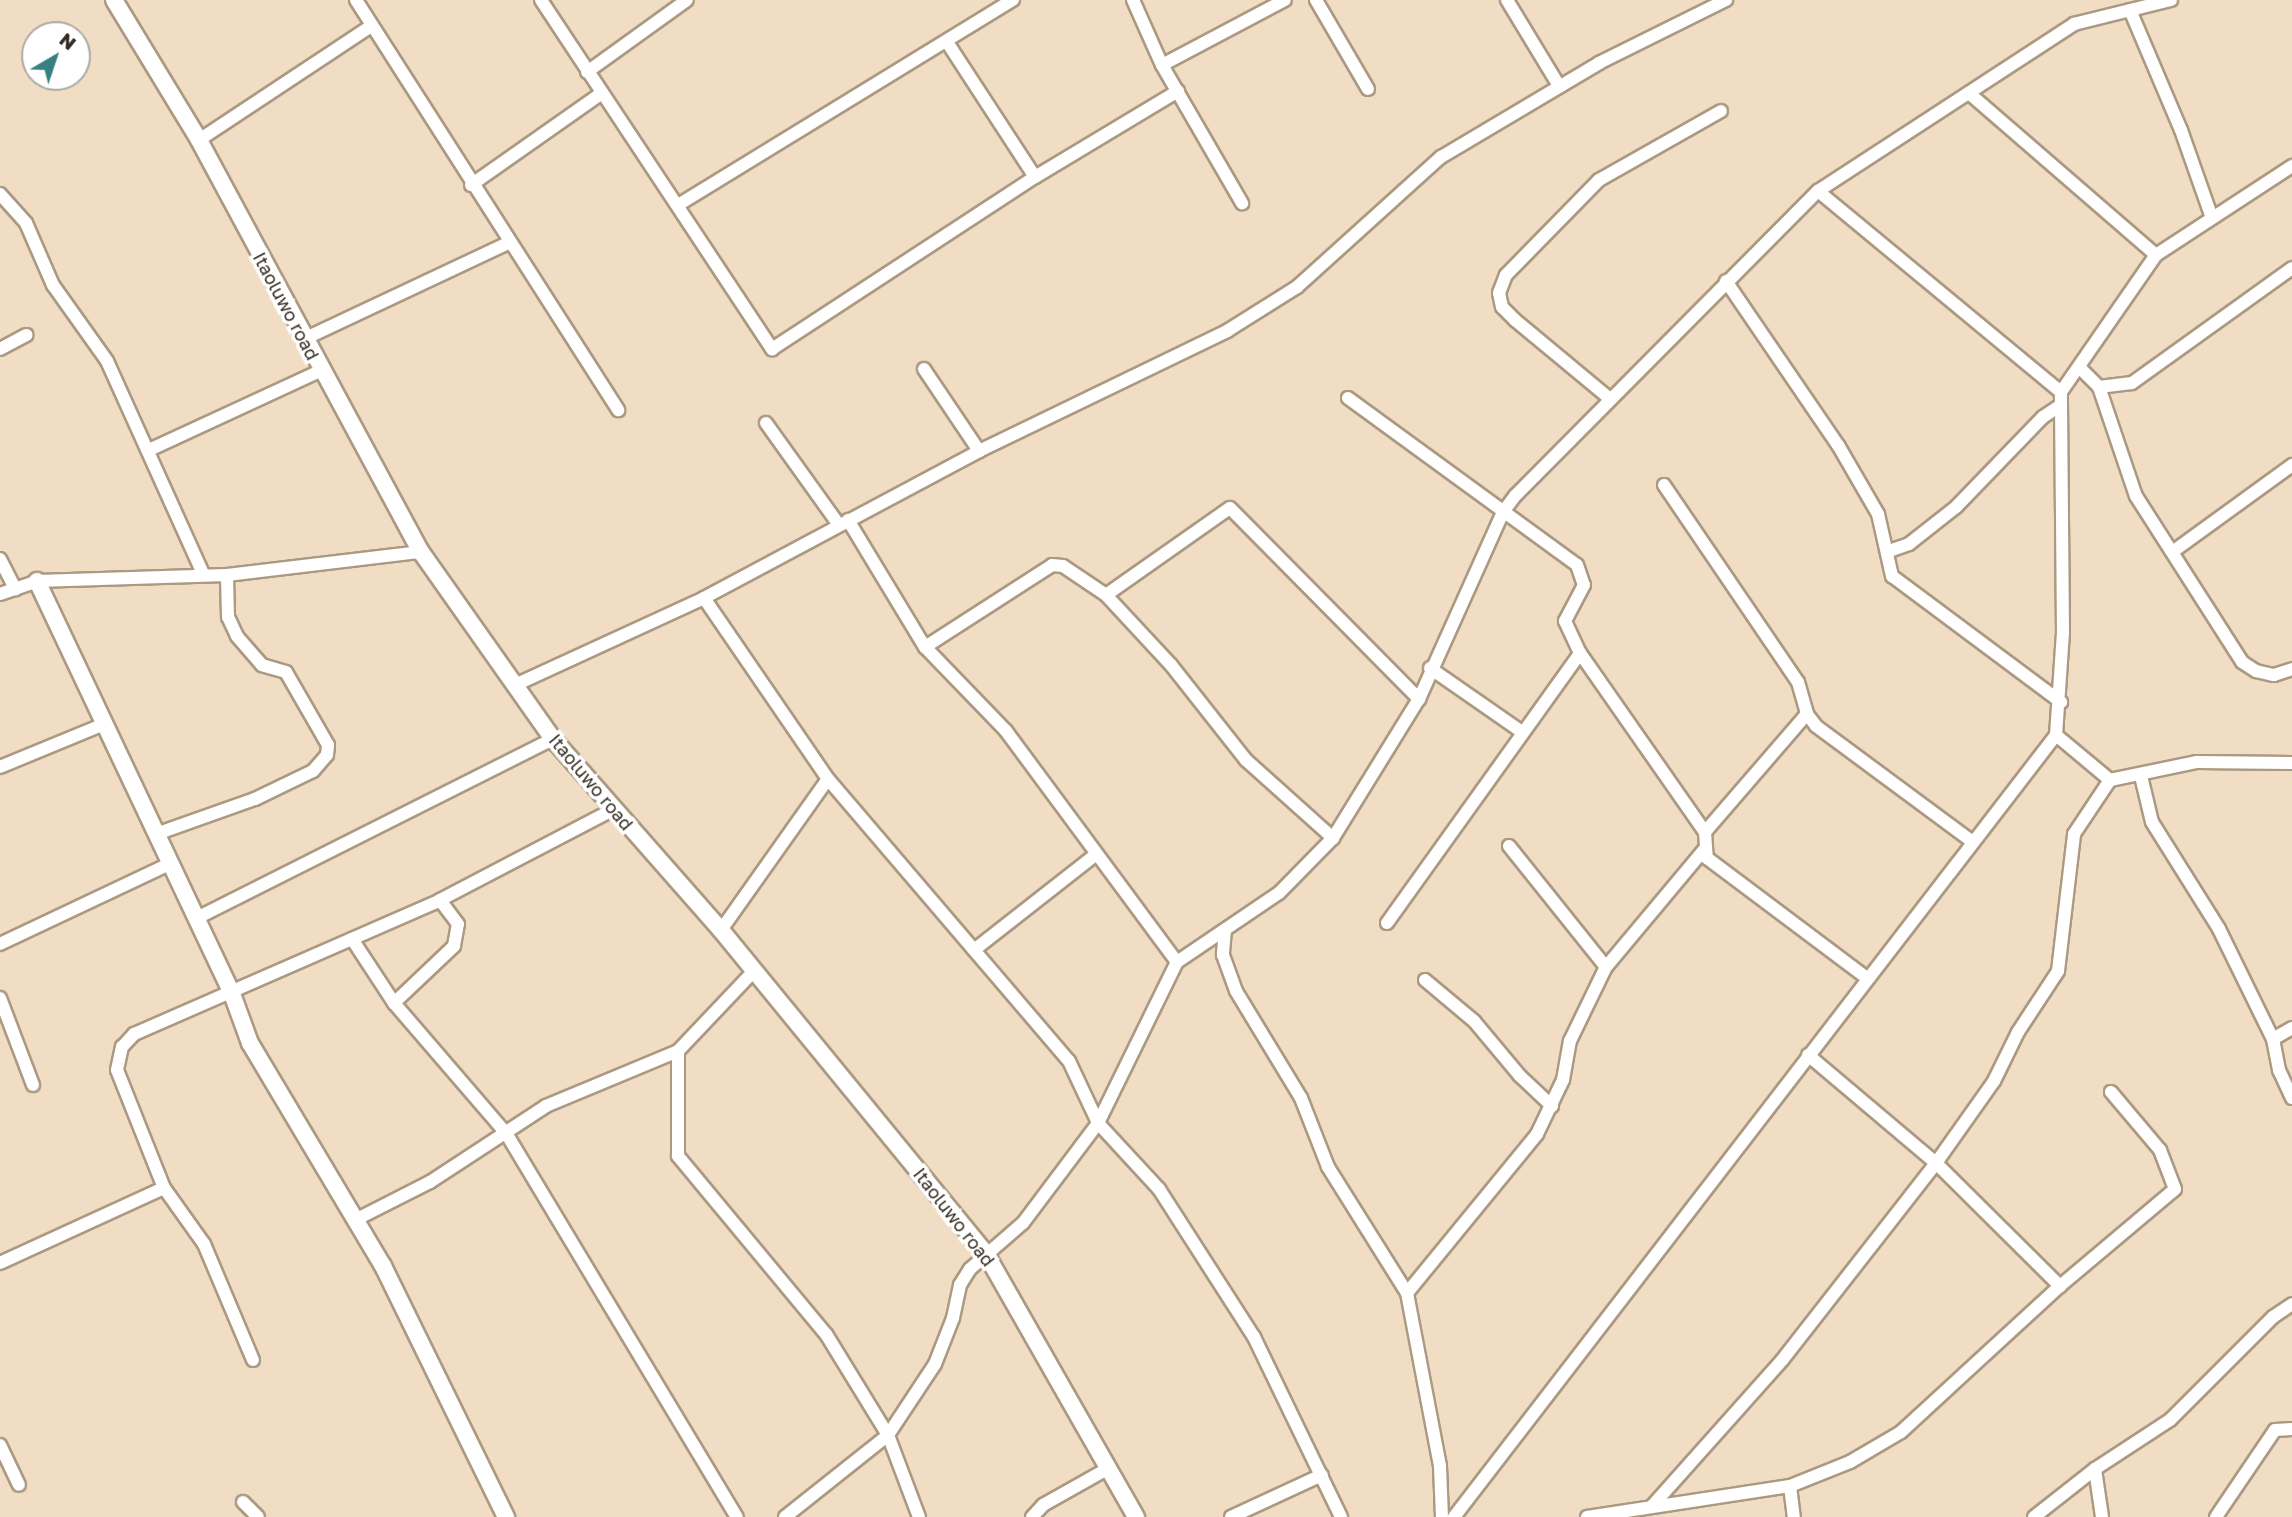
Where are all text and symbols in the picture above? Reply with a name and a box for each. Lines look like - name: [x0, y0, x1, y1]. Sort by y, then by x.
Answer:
- north arrow: [21, 21, 91, 91]
- text: N: [55, 27, 81, 54]
- street label: Itaoluwo road: [249, 248, 323, 364]
- street label: Itaoluwo road: [544, 729, 638, 835]
- street label: Itaoluwo road: [909, 1163, 999, 1271]

